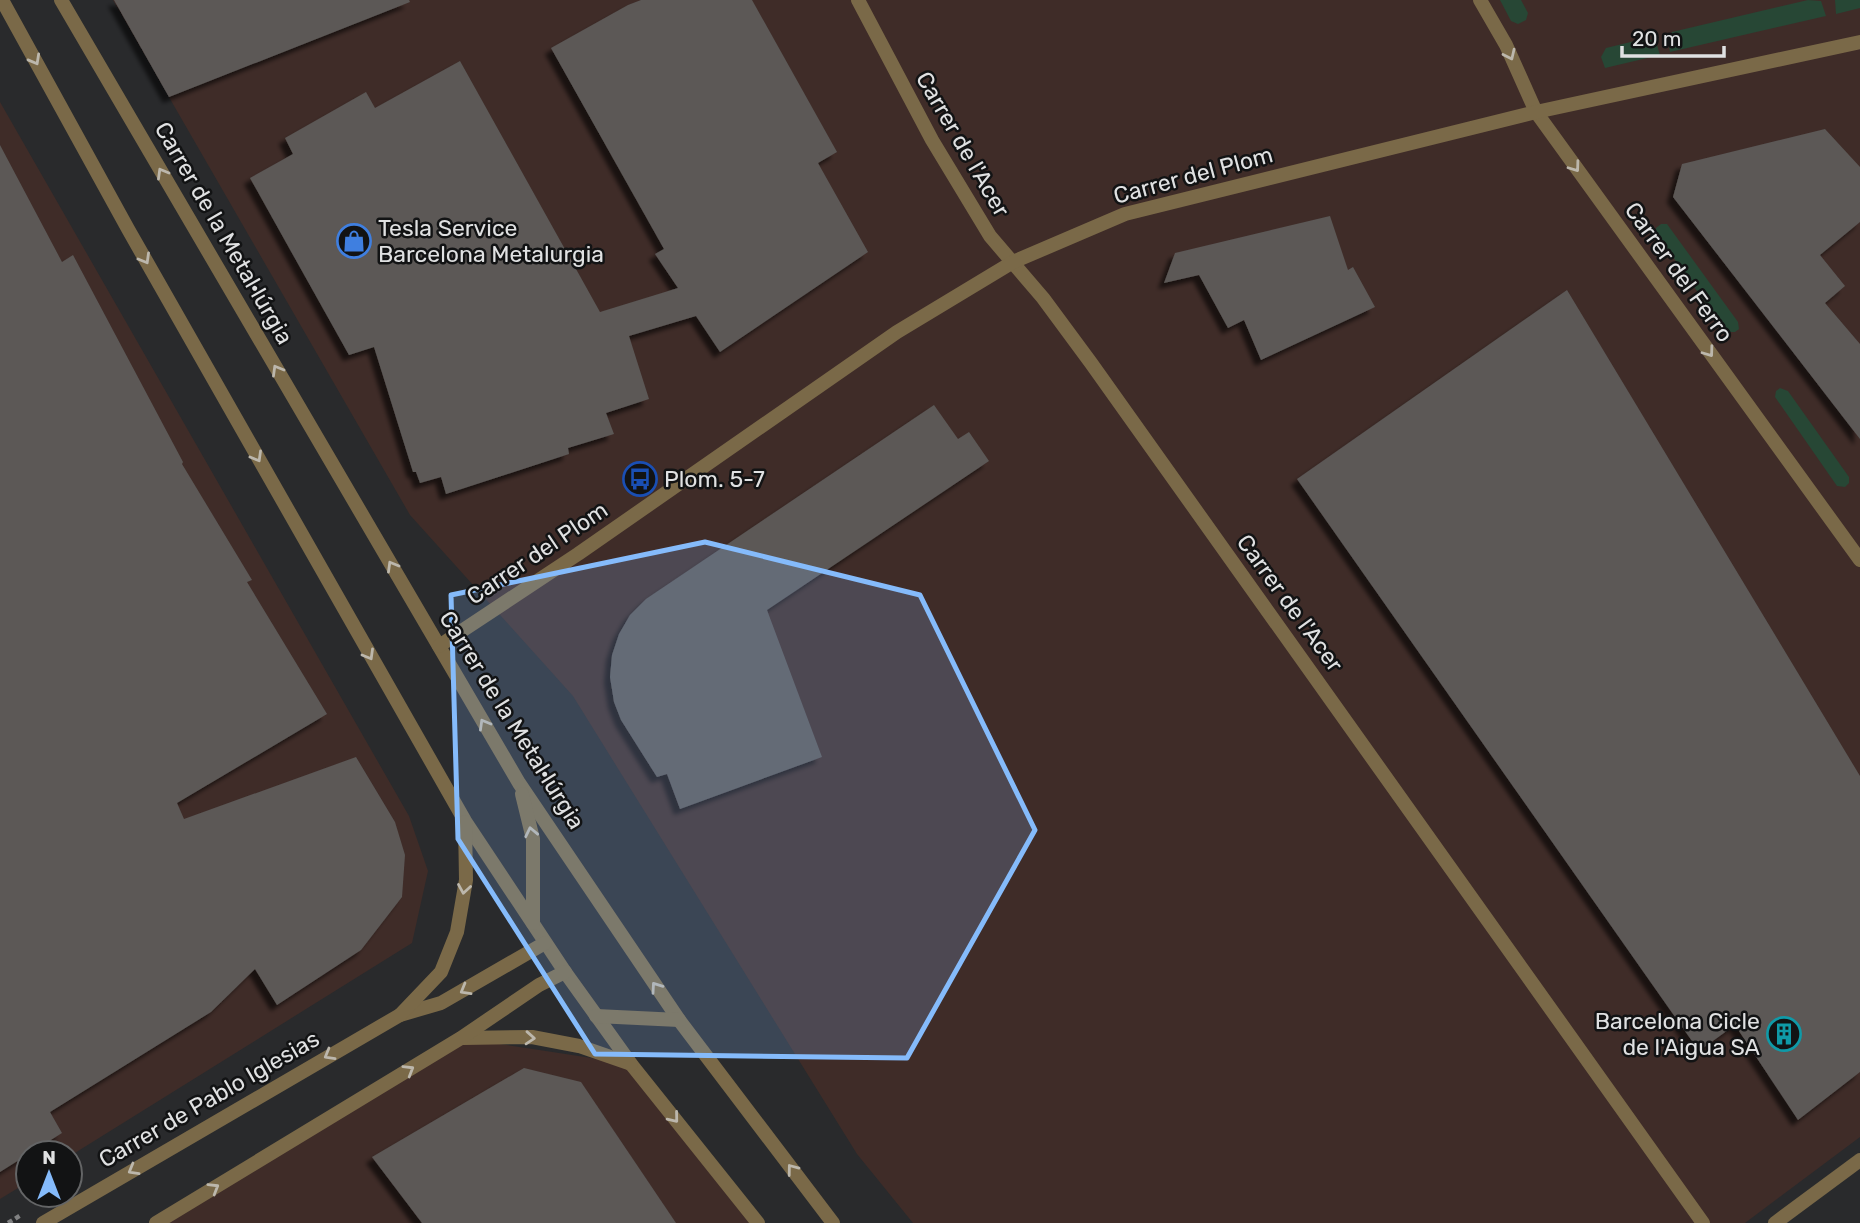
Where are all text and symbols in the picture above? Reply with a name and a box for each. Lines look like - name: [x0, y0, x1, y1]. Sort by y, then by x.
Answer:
- scale bar: [1622, 14, 1724, 58]
- text: 20 m: [1632, 26, 1681, 51]
- one-way arrow: [1502, 48, 1516, 60]
- one-way arrow: [27, 53, 40, 65]
- street label: Carrer de l'Acer: [910, 66, 1016, 222]
- street label: Carrer de la Metal·lúrgia: [149, 117, 299, 349]
- street label: Carrer del Plom: [1110, 140, 1276, 210]
- one-way arrow: [1567, 159, 1580, 172]
- one-way arrow: [158, 168, 171, 181]
- street label: Carrer del Ferro: [1619, 196, 1739, 348]
- place label: Tesla Service Barcelona Metalurgia: [378, 214, 604, 268]
- shop icon: Tesla Service Barcelona Metalurgia: [335, 222, 373, 260]
- one-way arrow: [137, 252, 150, 265]
- one-way arrow: [1701, 344, 1713, 357]
- one-way arrow: [272, 364, 285, 377]
- one-way arrow: [249, 450, 262, 462]
- bus stop icon: Plom. 5-7: [621, 460, 659, 498]
- place label: Plom. 5-7: [664, 465, 765, 493]
- street label: Carrer del Plom: [461, 496, 613, 610]
- street label: Carrer de l'Acer: [1231, 529, 1349, 677]
- one-way arrow: [387, 561, 400, 574]
- street label: Carrer de la Metal·lúrgia: [433, 606, 591, 834]
- one-way arrow: [361, 647, 374, 660]
- one-way arrow: [479, 718, 492, 731]
- one-way arrow: [524, 826, 539, 838]
- one-way arrow: [457, 883, 472, 895]
- one-way arrow: [460, 982, 472, 995]
- one-way arrow: [652, 982, 664, 995]
- place label: Barcelona Cicle de l'Aigua SA: [1595, 1007, 1760, 1061]
- building icon: Barcelona Cicle de l'Aigua SA: [1765, 1015, 1803, 1053]
- street label: Carrer de Pablo Iglesias: [94, 1024, 324, 1174]
- one-way arrow: [524, 1030, 535, 1045]
- one-way arrow: [324, 1047, 337, 1060]
- one-way arrow: [402, 1066, 415, 1079]
- one-way arrow: [665, 1110, 678, 1122]
- north arrow: [14, 1139, 84, 1209]
- text: N: [42, 1146, 56, 1169]
- one-way arrow: [127, 1162, 140, 1175]
- one-way arrow: [788, 1164, 800, 1176]
- one-way arrow: [207, 1183, 220, 1196]

